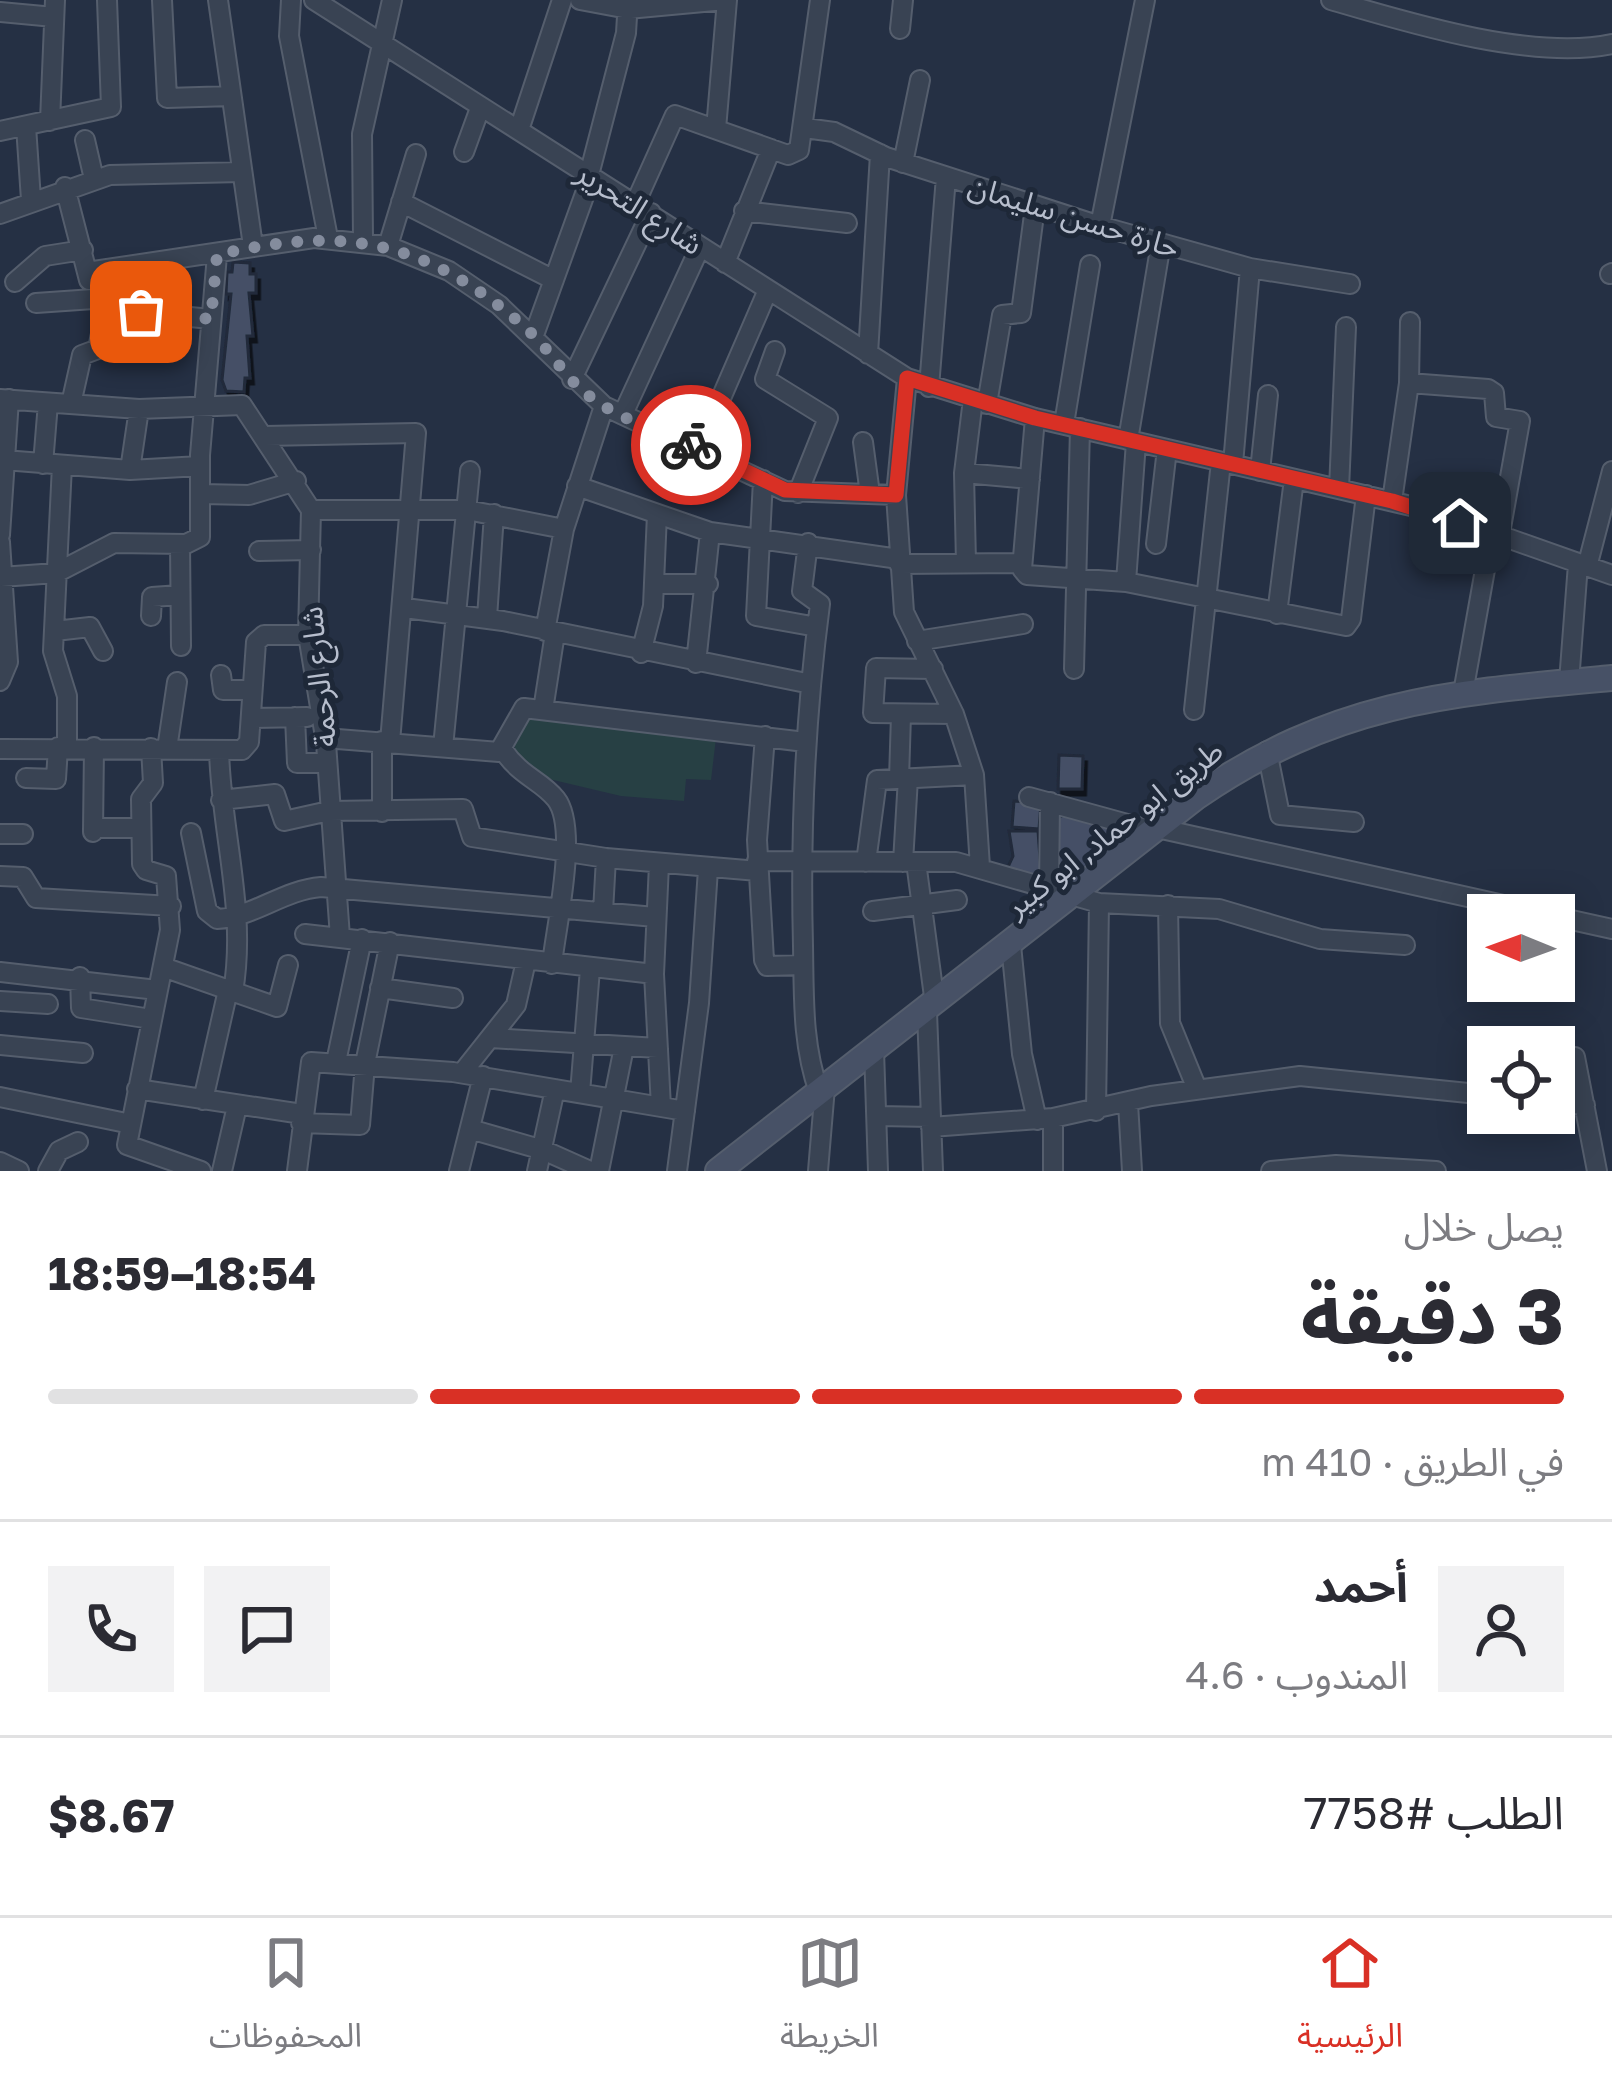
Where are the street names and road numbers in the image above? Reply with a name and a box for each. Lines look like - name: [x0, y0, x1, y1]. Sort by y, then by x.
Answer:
- street label: شارع التحرير: [567, 153, 710, 266]
- street label: حارة حسن سليمان: [964, 167, 1184, 265]
- street label: شارع الرحمة: [293, 604, 348, 749]
- street label: طريق ابو حماد, ابو كبير: [997, 732, 1231, 925]

